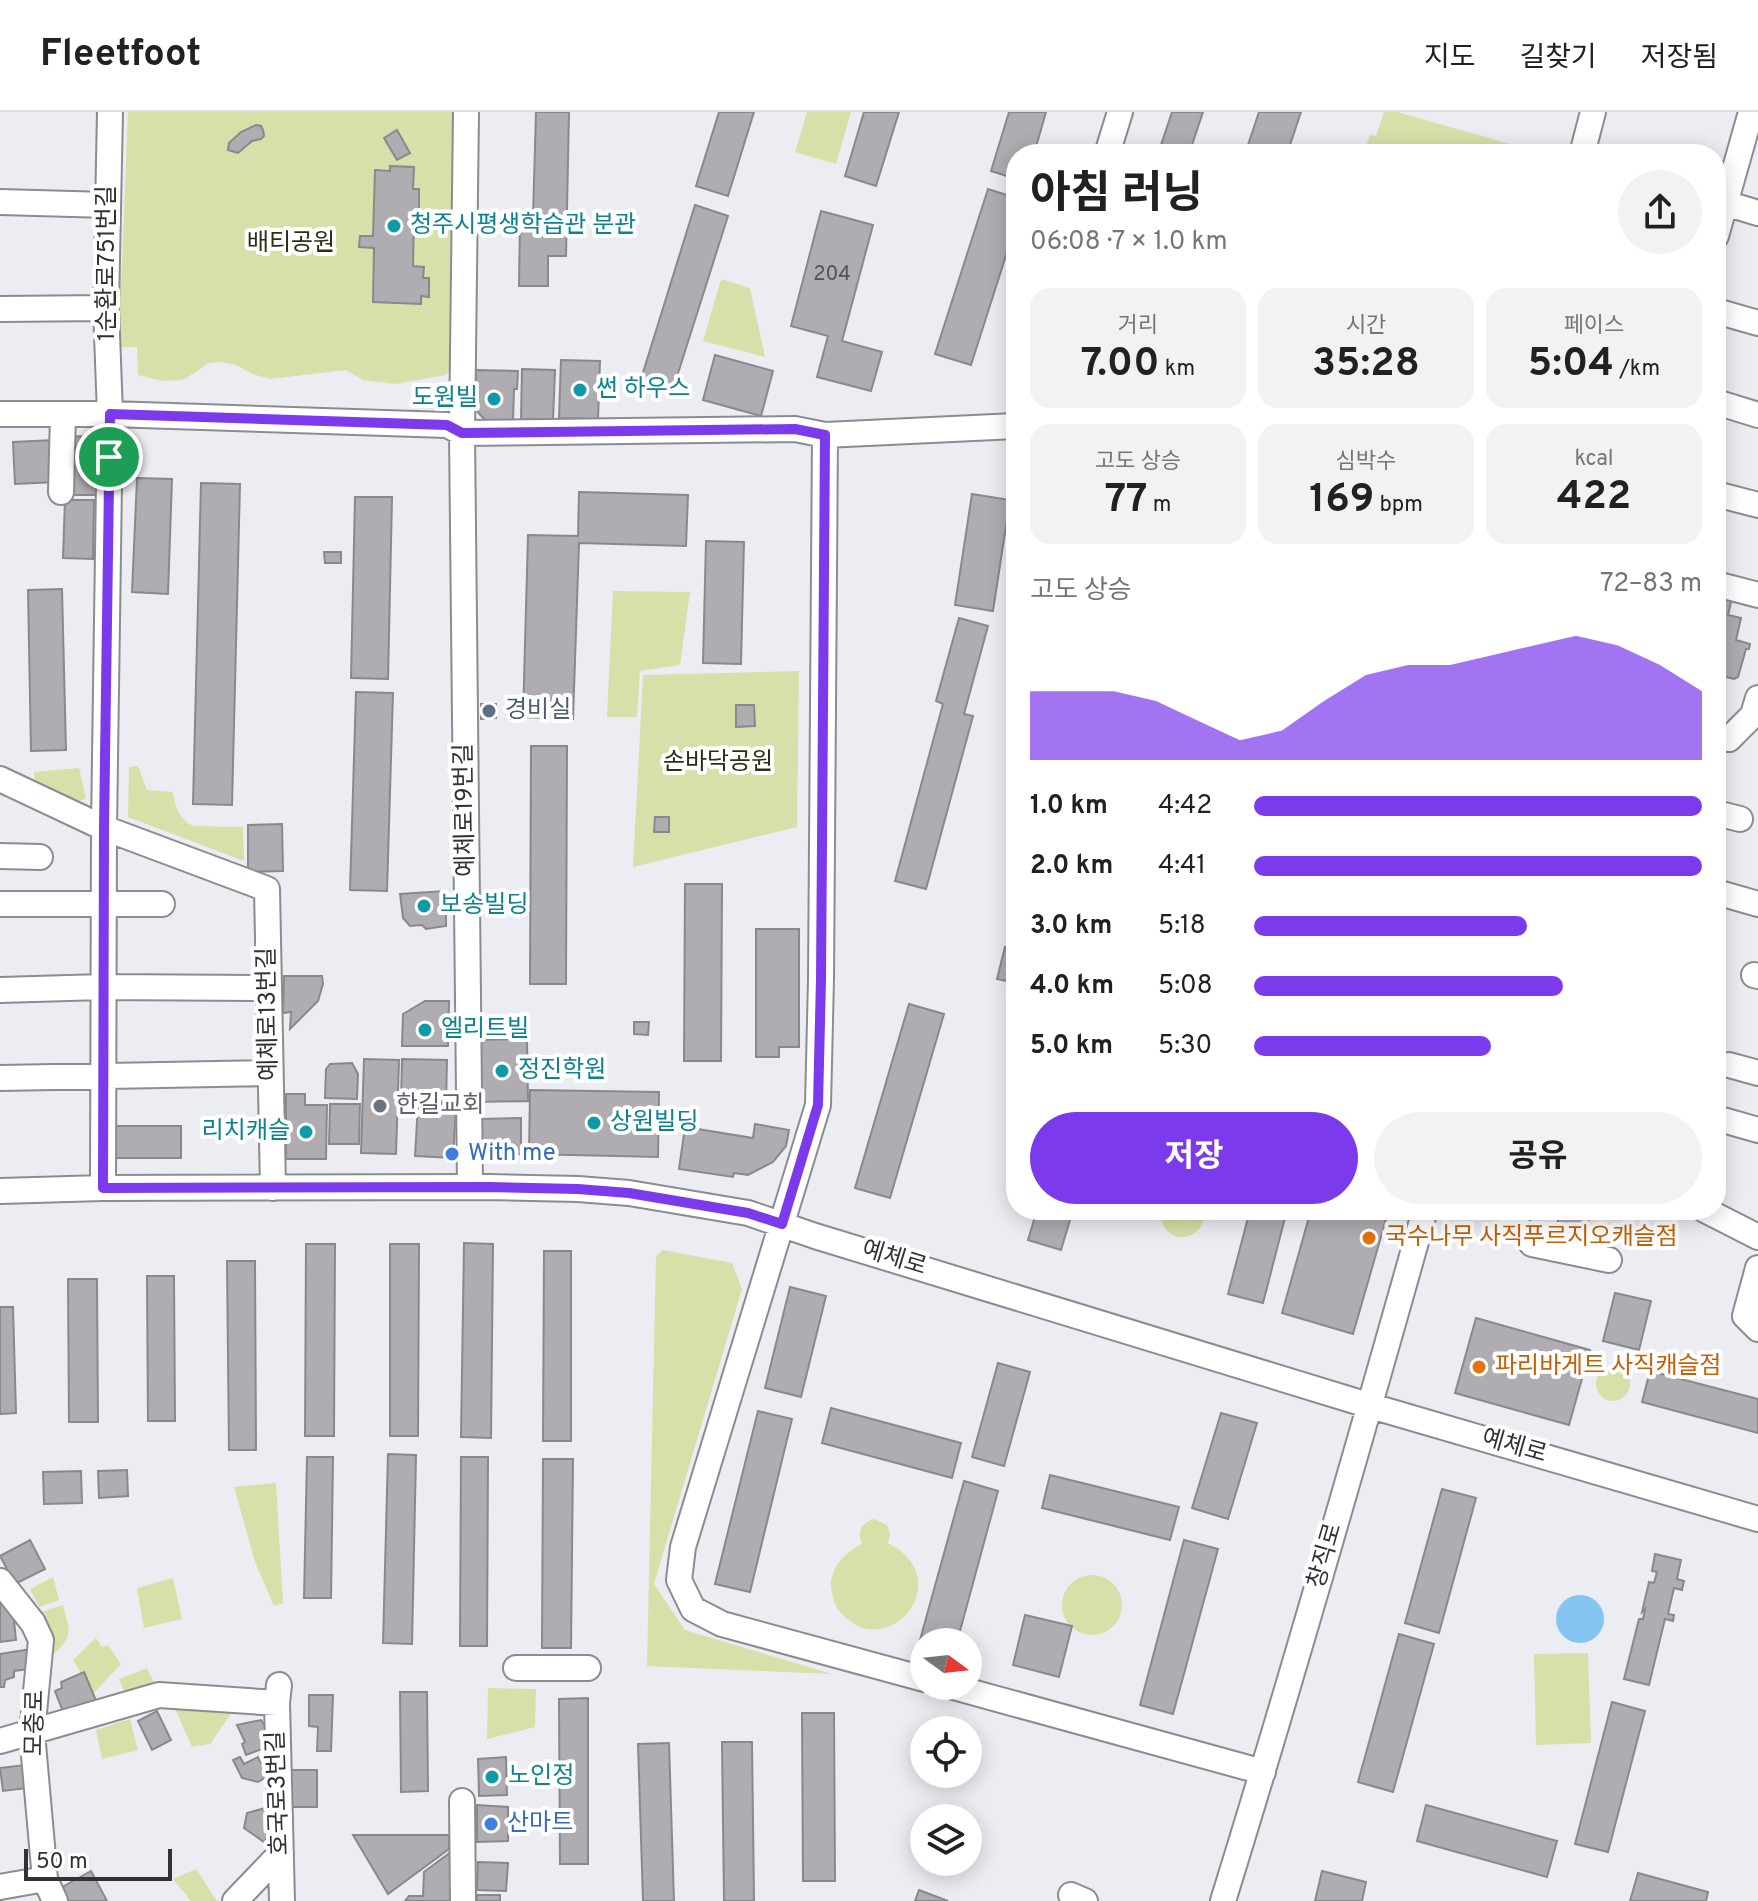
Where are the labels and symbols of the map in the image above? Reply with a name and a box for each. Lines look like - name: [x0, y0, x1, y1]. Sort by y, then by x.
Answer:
- street label: 1순환로751번길: [93, 185, 123, 341]
- place label: 청주시평생학습관 분관: [410, 211, 636, 241]
- marker: 청주시평생학습관 분관: [385, 217, 403, 235]
- park label: 배티공원: [247, 229, 335, 259]
- house number: 204: [813, 262, 851, 288]
- place label: 썬 하우스: [596, 375, 690, 405]
- marker: 썬 하우스: [571, 381, 589, 399]
- place label: 도원빌: [412, 384, 478, 414]
- marker: 도원빌: [485, 390, 503, 408]
- pin: [75, 423, 143, 491]
- place label: 경비실: [505, 696, 571, 726]
- marker: 경비실: [480, 702, 498, 720]
- street label: 예체로19번길: [450, 743, 482, 877]
- park label: 손바닥공원: [663, 748, 773, 778]
- place label: 보송빌딩: [440, 891, 528, 921]
- marker: 보송빌딩: [415, 897, 433, 915]
- street label: 예체로13번길: [253, 947, 285, 1081]
- place label: 엘리트빌: [441, 1015, 529, 1045]
- marker: 엘리트빌: [416, 1021, 434, 1039]
- place label: 정진학원: [518, 1056, 606, 1086]
- marker: 정진학원: [493, 1062, 511, 1080]
- place label: 한길교회: [396, 1091, 484, 1121]
- marker: 한길교회: [371, 1097, 389, 1115]
- place label: 상원빌딩: [610, 1108, 698, 1138]
- marker: 상원빌딩: [585, 1114, 603, 1132]
- place label: 리치캐슬: [202, 1117, 290, 1147]
- marker: 리치캐슬: [297, 1123, 315, 1141]
- place label: With me: [468, 1139, 556, 1169]
- marker: With me: [443, 1145, 461, 1163]
- place label: 국수나무 사직푸르지오캐슬점: [1385, 1223, 1678, 1253]
- marker: 국수나무 사직푸르지오캐슬점: [1360, 1229, 1378, 1247]
- street label: 예체로: [858, 1235, 930, 1283]
- place label: 파리바게트 사직캐슬점: [1495, 1352, 1721, 1382]
- marker: 파리바게트 사직캐슬점: [1470, 1358, 1488, 1376]
- street label: 예체로: [1478, 1423, 1550, 1471]
- street label: 창직로: [1302, 1520, 1350, 1592]
- north arrow: [910, 1628, 982, 1700]
- street label: 모충로: [20, 1690, 52, 1756]
- street label: 호국로3번길: [262, 1730, 296, 1856]
- place label: 노인정: [508, 1762, 574, 1792]
- marker: 노인정: [483, 1768, 501, 1786]
- place label: 산마트: [507, 1809, 573, 1839]
- marker: 산마트: [482, 1815, 500, 1833]
- scale bar: [24, 1845, 172, 1881]

